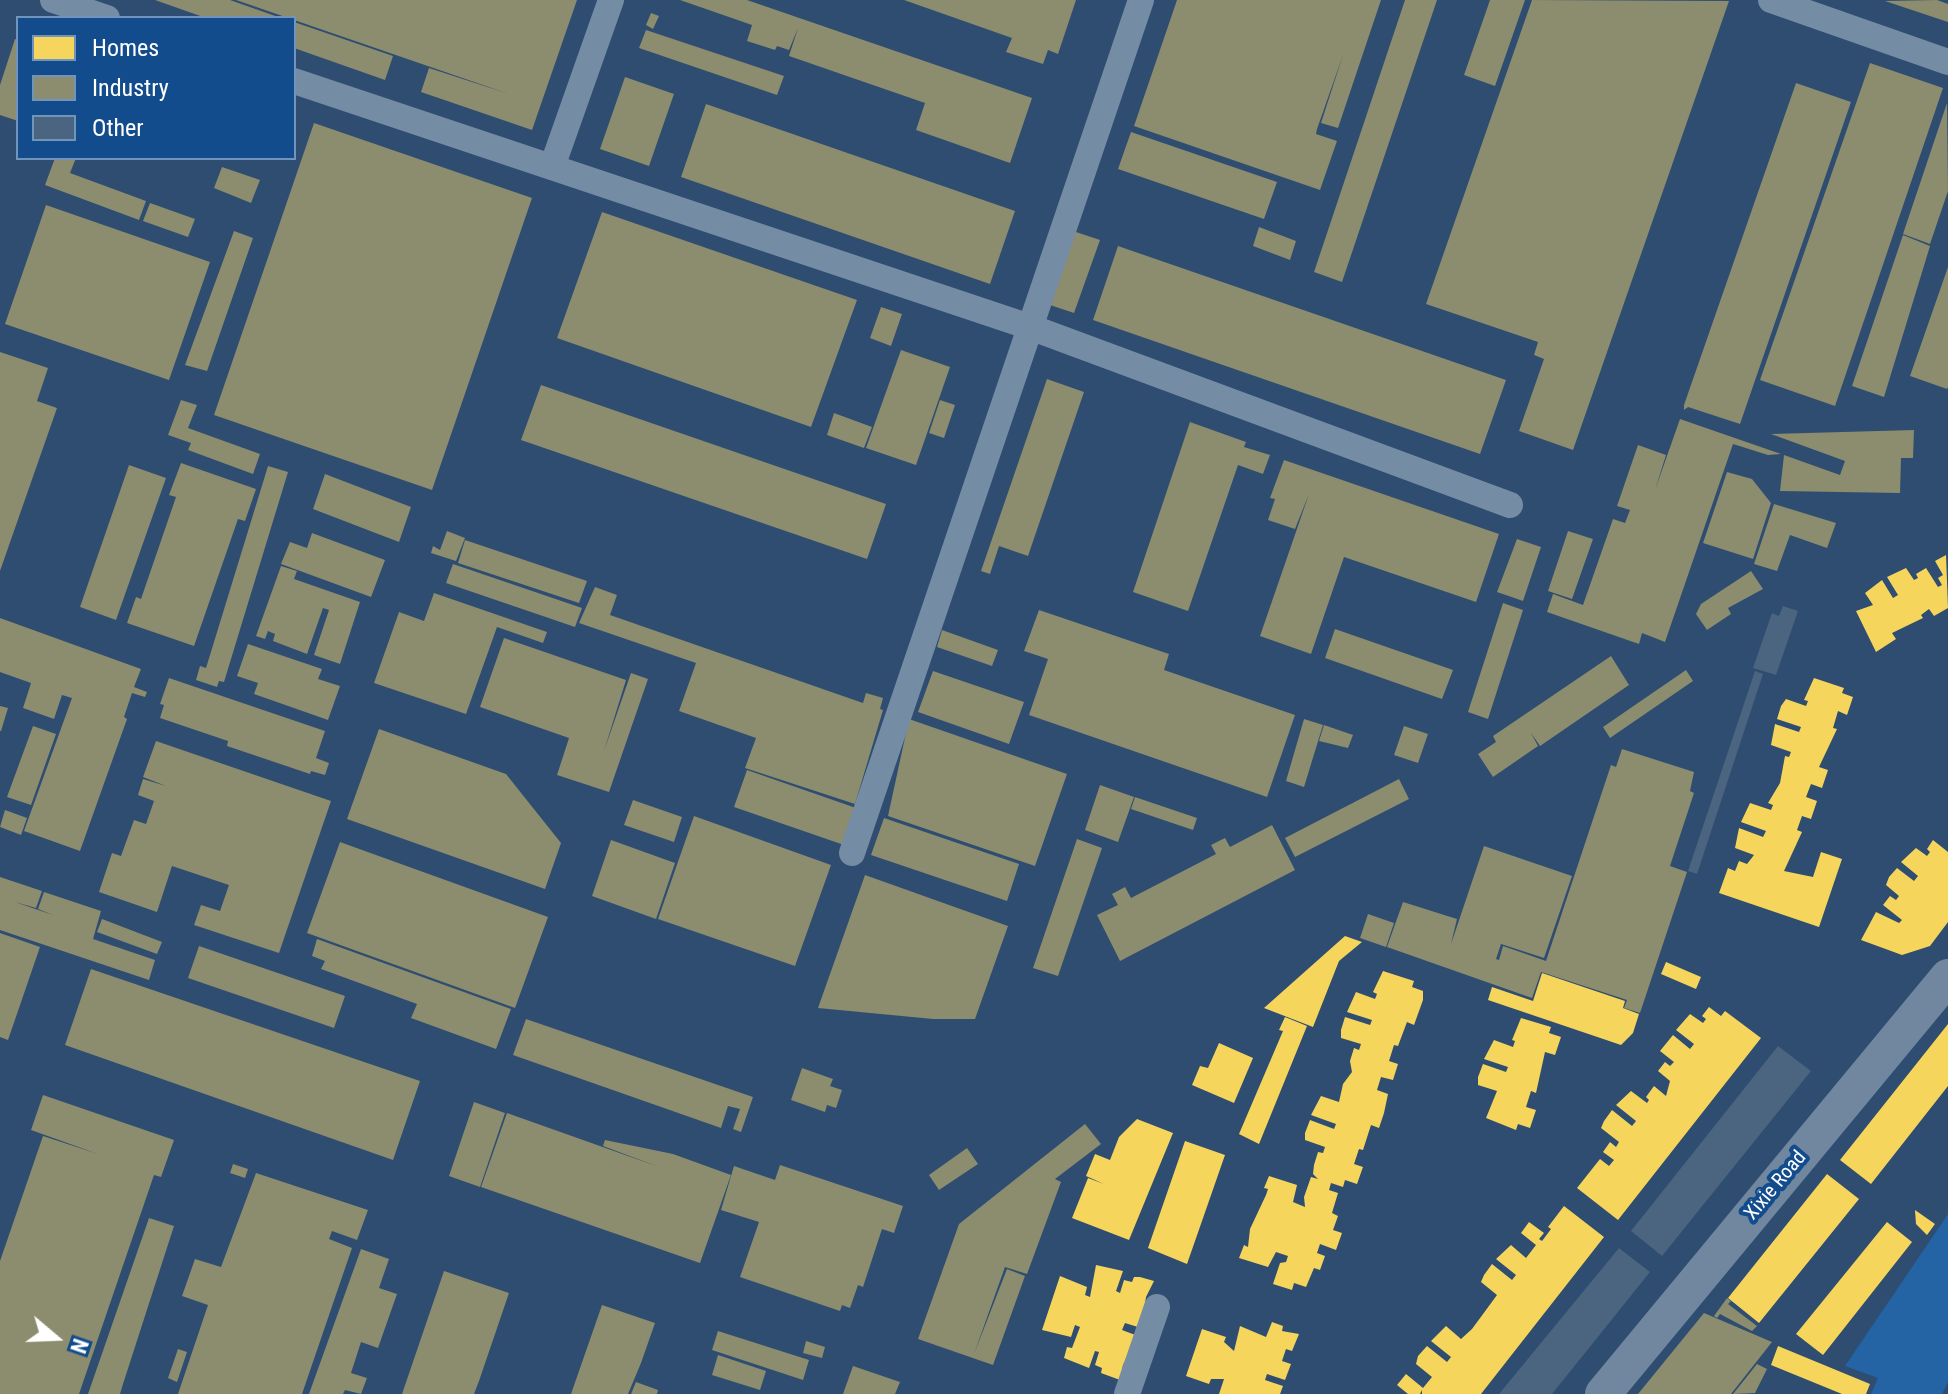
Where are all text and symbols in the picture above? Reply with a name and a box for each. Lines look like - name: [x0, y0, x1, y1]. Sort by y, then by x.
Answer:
- legend: [16, 16, 296, 160]
- text: Homes: [92, 34, 159, 62]
- text: Industry: [92, 74, 169, 102]
- text: Other: [92, 114, 144, 142]
- street label: Xixie Road: [1740, 1146, 1812, 1226]
- north arrow: [16, 1298, 96, 1378]
- text: N: [65, 1336, 93, 1356]

